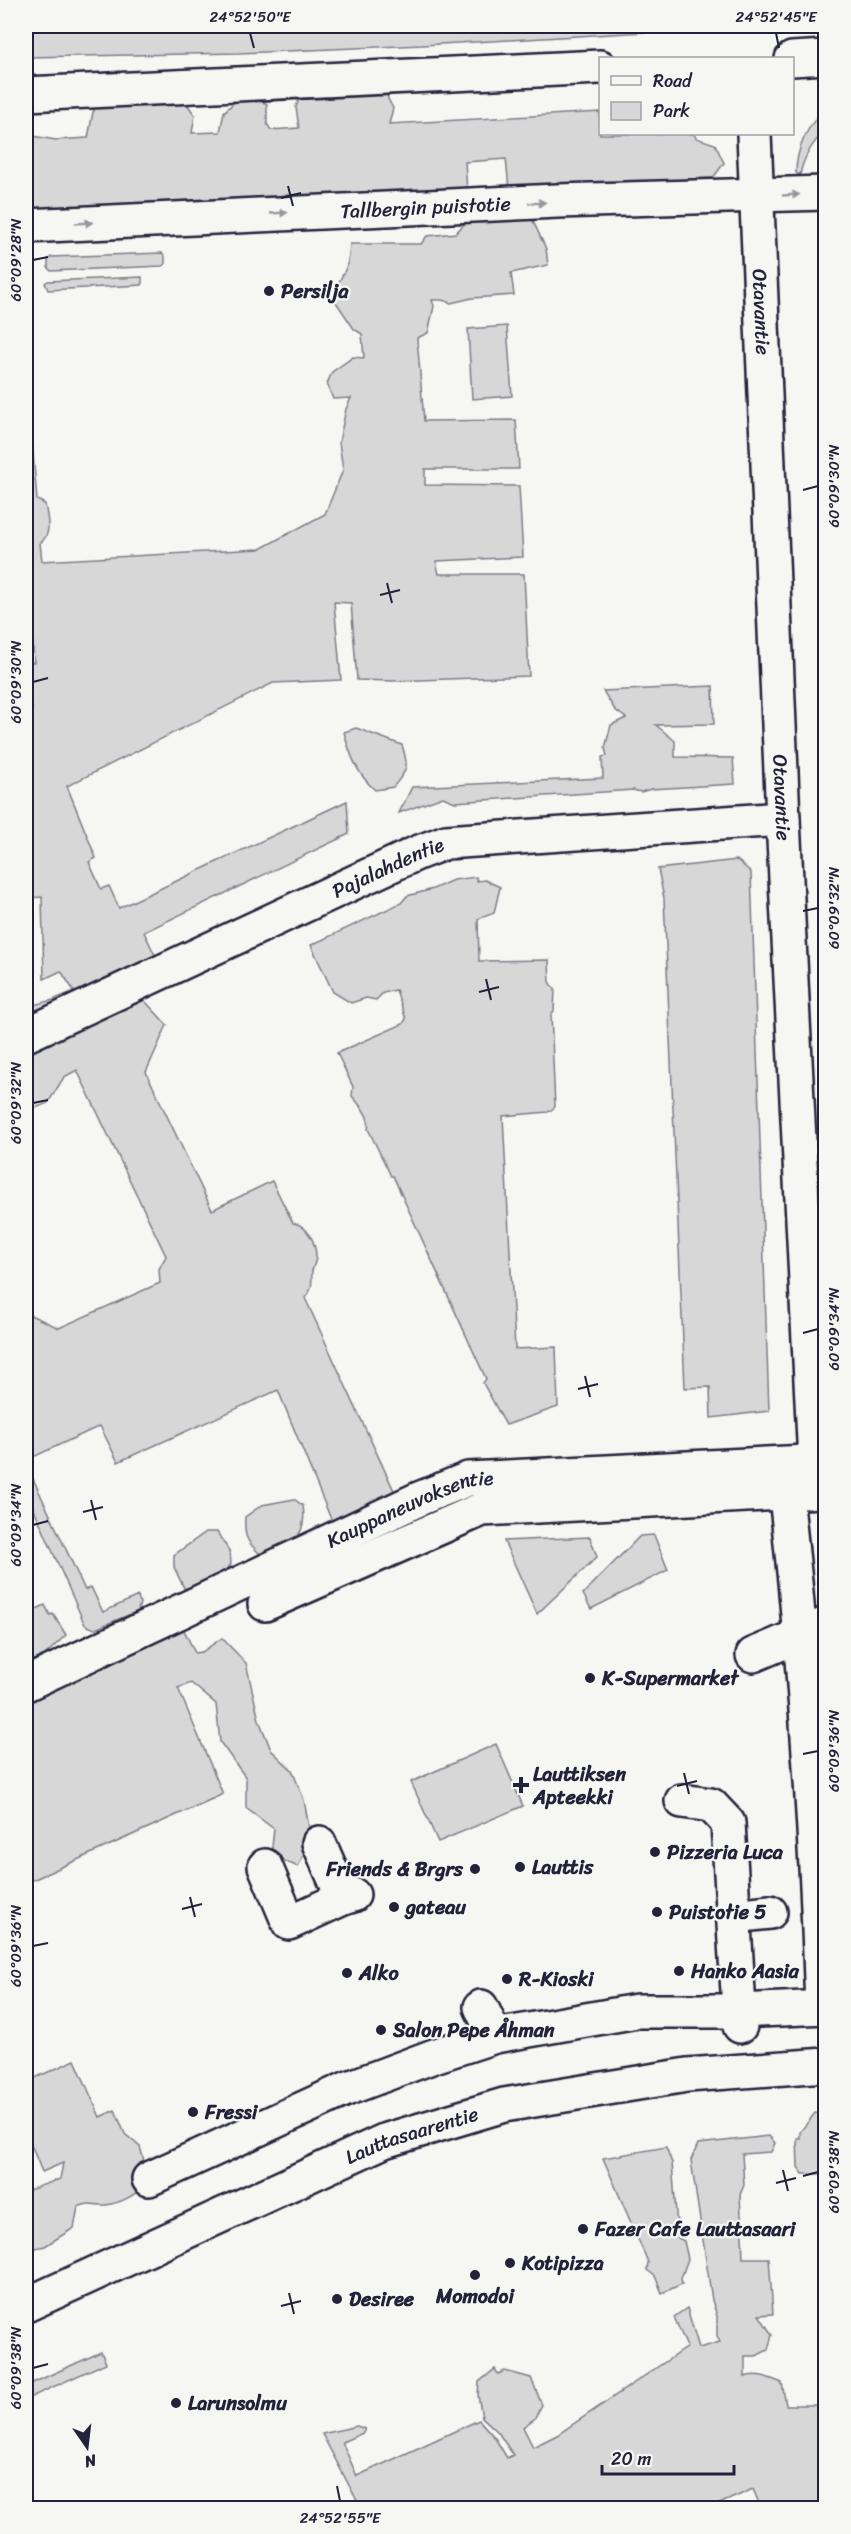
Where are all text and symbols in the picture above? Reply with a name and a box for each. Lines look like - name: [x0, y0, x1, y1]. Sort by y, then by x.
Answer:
- text: 24°52'50"E: [209, 4, 292, 30]
- text: 24°52'45"E: [736, 4, 818, 30]
- legend: [599, 57, 794, 135]
- text: Road: [653, 65, 693, 97]
- text: Park: [653, 95, 690, 127]
- street label: Tallbergin puistotie: [340, 186, 511, 229]
- one-way arrow: [781, 191, 800, 200]
- one-way arrow: [527, 198, 546, 207]
- one-way arrow: [269, 208, 288, 217]
- text: 60°09'28"N: [3, 218, 29, 302]
- one-way arrow: [74, 218, 93, 227]
- street label: Otavantie: [742, 268, 781, 356]
- place label: Persilja: [281, 274, 350, 309]
- marker: Persilja: [262, 284, 276, 298]
- text: 60°09'30"N: [821, 444, 847, 528]
- text: 60°09'30"N: [3, 640, 29, 724]
- street label: Otavantie: [763, 753, 802, 842]
- street label: Pajalahdentie: [326, 827, 449, 908]
- text: 60°09'32"N: [821, 866, 847, 949]
- text: 60°09'32"N: [3, 1061, 29, 1144]
- text: 60°09'34"N: [821, 1287, 847, 1370]
- street label: Kauppaneuvoksentie: [320, 1460, 494, 1558]
- text: 60°09'34"N: [3, 1483, 29, 1566]
- place label: K-Supermarket: [601, 1661, 740, 1696]
- marker: K-Supermarket: [583, 1671, 597, 1685]
- text: 60°09'36"N: [821, 1709, 847, 1792]
- place label: Lauttiksen Apteekki: [532, 1757, 626, 1815]
- marker: Lauttiksen Apteekki: [514, 1778, 528, 1792]
- place label: Pizzeria Luca: [667, 1835, 784, 1870]
- marker: Pizzeria Luca: [648, 1845, 662, 1859]
- place label: Lauttis: [532, 1850, 594, 1885]
- place label: Friends & Brgrs: [325, 1852, 464, 1887]
- marker: Lauttis: [513, 1860, 527, 1874]
- marker: Friends & Brgrs: [468, 1862, 482, 1876]
- place label: gateau: [404, 1890, 466, 1925]
- place label: Puistotie 5: [669, 1895, 767, 1930]
- marker: gateau: [387, 1900, 401, 1914]
- text: 60°09'36"N: [3, 1904, 29, 1987]
- marker: Puistotie 5: [650, 1905, 664, 1919]
- place label: Hanko Aasia: [690, 1954, 800, 1989]
- place label: Alko: [358, 1956, 399, 1991]
- place label: R-Kioski: [518, 1962, 595, 1997]
- marker: Hanko Aasia: [672, 1964, 686, 1978]
- marker: Alko: [340, 1966, 354, 1980]
- marker: R-Kioski: [500, 1972, 514, 1986]
- place label: Salon Pepe Åhman: [392, 2013, 555, 2048]
- marker: Salon Pepe Åhman: [374, 2023, 388, 2037]
- place label: Fressi: [204, 2095, 259, 2130]
- street label: Lauttasaarentie: [339, 2096, 483, 2174]
- marker: Fressi: [186, 2105, 200, 2119]
- text: 60°09'38"N: [821, 2130, 847, 2213]
- place label: Fazer Cafe Lauttasaari: [594, 2212, 797, 2247]
- marker: Fazer Cafe Lauttasaari: [576, 2222, 590, 2236]
- place label: Kotipizza: [521, 2246, 604, 2281]
- marker: Kotipizza: [503, 2256, 517, 2270]
- marker: Momodoi: [468, 2268, 482, 2282]
- place label: Momodoi: [435, 2279, 515, 2314]
- place label: Desiree: [349, 2282, 415, 2317]
- marker: Desiree: [330, 2292, 344, 2306]
- text: 60°09'38"N: [3, 2326, 29, 2409]
- place label: Larunsolmu: [188, 2386, 287, 2421]
- marker: Larunsolmu: [169, 2396, 183, 2410]
- north arrow: [57, 2417, 117, 2477]
- scale bar: [602, 2438, 734, 2476]
- text: 20 m: [611, 2443, 651, 2475]
- text: N: [81, 2445, 100, 2477]
- text: 24°52'55"E: [300, 2505, 382, 2531]

